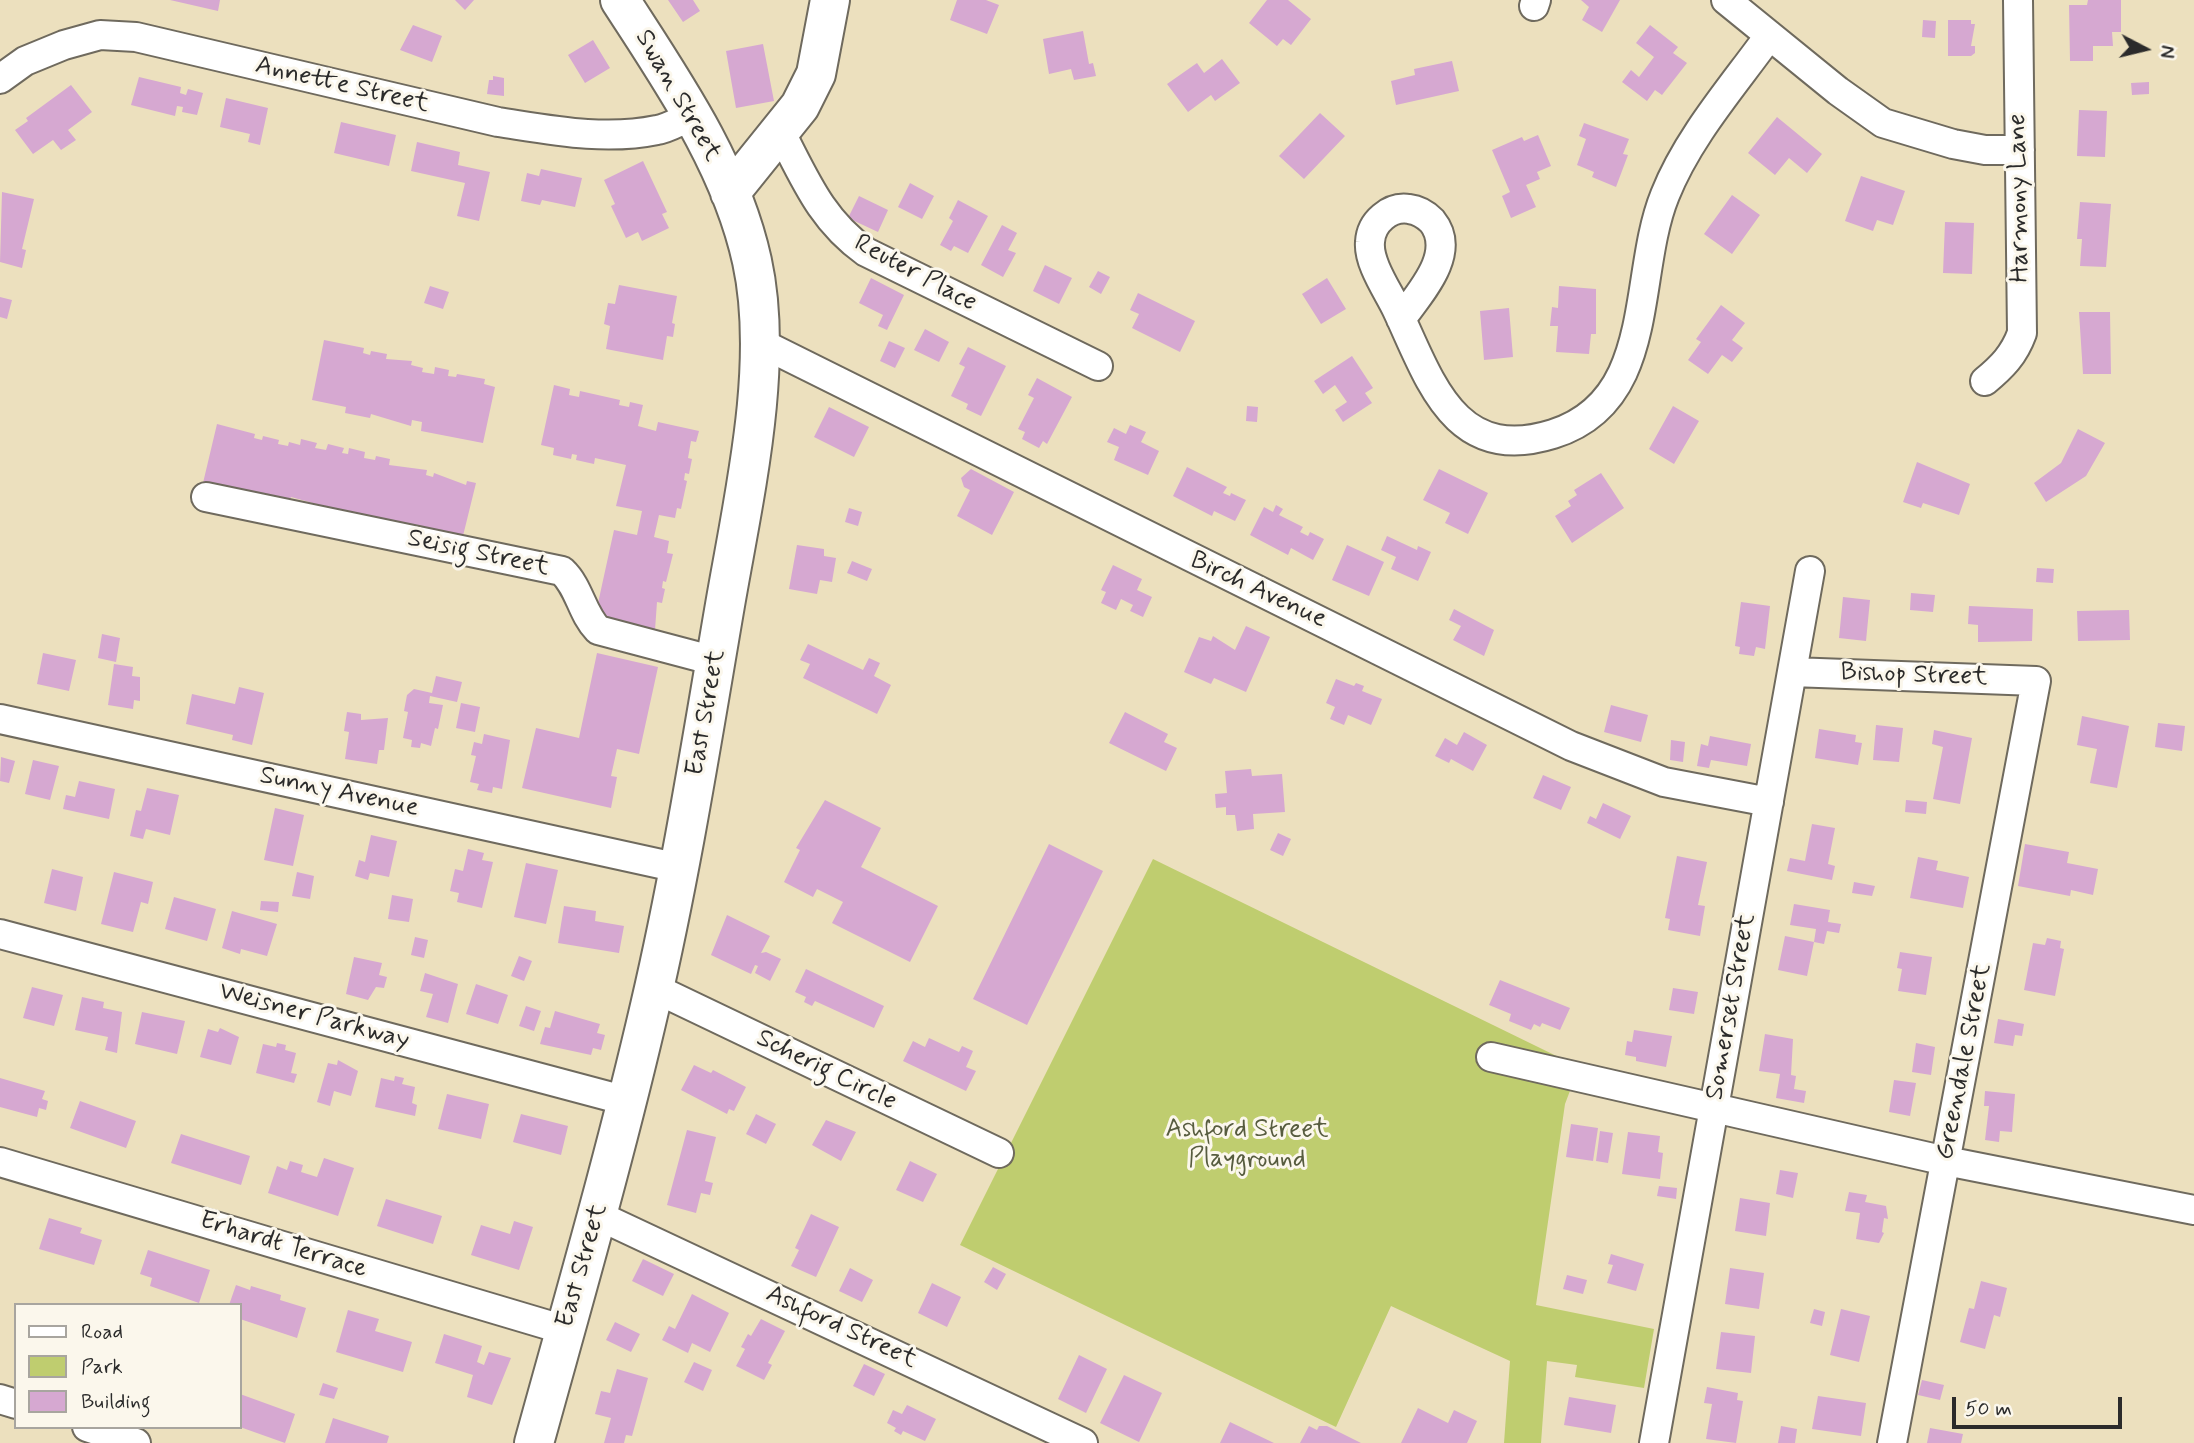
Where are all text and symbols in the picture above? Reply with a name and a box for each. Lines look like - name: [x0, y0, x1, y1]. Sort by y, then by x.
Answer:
- north arrow: [2110, 14, 2180, 84]
- street label: Swan Street: [627, 25, 727, 167]
- text: N: [2153, 44, 2180, 59]
- street label: Annette Street: [252, 51, 432, 121]
- street label: Harmony Lane: [2003, 113, 2037, 283]
- street label: Reuter Place: [848, 229, 982, 319]
- street label: Seisig Street: [404, 524, 552, 584]
- street label: Birch Avenue: [1185, 546, 1331, 636]
- street label: East Street: [681, 648, 733, 778]
- street label: Bishop Street: [1840, 658, 1988, 694]
- street label: Sunny Avenue: [257, 761, 421, 825]
- street label: Somerset Street: [1700, 911, 1764, 1103]
- street label: Greendale Street: [1931, 961, 1999, 1163]
- street label: Weisner Parkway: [215, 977, 413, 1057]
- street label: Scherig Circle: [751, 1024, 901, 1118]
- park label: Ashford Street Playground: [1166, 1115, 1328, 1176]
- street label: East Street: [550, 1201, 616, 1331]
- street label: Erhardt Terrace: [195, 1206, 371, 1286]
- street label: Ashford Street: [761, 1279, 921, 1377]
- legend: [14, 1303, 242, 1429]
- text: Road: [81, 1318, 123, 1346]
- text: Park: [81, 1353, 123, 1381]
- scale bar: [1956, 1384, 2126, 1428]
- text: Building: [81, 1388, 151, 1416]
- text: 50 m: [1965, 1395, 2012, 1423]

